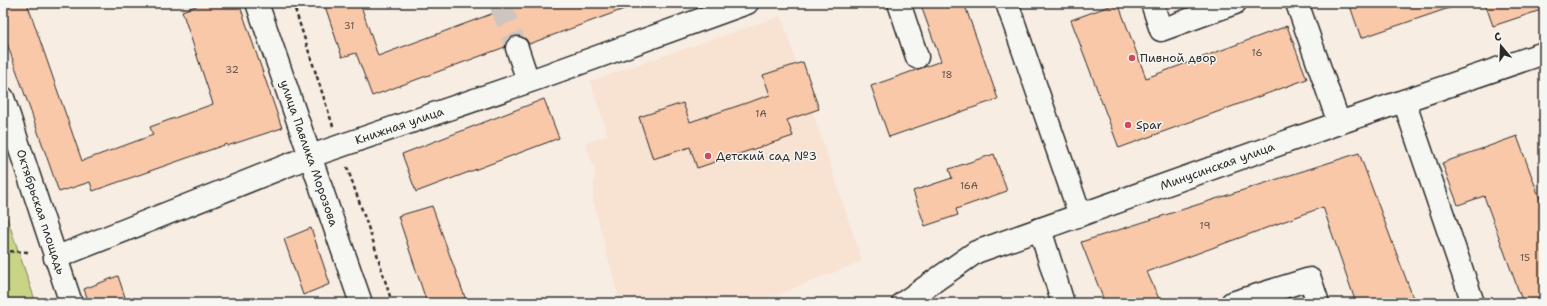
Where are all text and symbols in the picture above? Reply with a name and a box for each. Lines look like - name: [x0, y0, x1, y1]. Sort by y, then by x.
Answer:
- house number: 31: [344, 19, 354, 32]
- north arrow: [1481, 26, 1521, 66]
- text: С: [1492, 29, 1504, 45]
- house number: 16: [1252, 46, 1262, 59]
- place label: Пивной двор: [1140, 50, 1217, 66]
- marker: Пивной двор: [1127, 53, 1137, 63]
- house number: 32: [225, 63, 239, 76]
- house number: 18: [941, 68, 953, 81]
- street label: улица Павлика Морозова: [276, 78, 342, 229]
- street label: Книжная улица: [353, 103, 446, 148]
- house number: 1А: [755, 107, 767, 120]
- place label: Spar: [1136, 117, 1162, 133]
- marker: Spar: [1123, 120, 1133, 130]
- street label: Минусинская улица: [1158, 138, 1277, 194]
- street label: Октябрьская площадь: [13, 147, 69, 277]
- place label: Детский сад №3: [716, 148, 817, 164]
- marker: Детский сад №3: [703, 151, 713, 161]
- house number: 16А: [960, 179, 978, 192]
- house number: 19: [1200, 219, 1210, 232]
- house number: 15: [1520, 251, 1530, 264]

